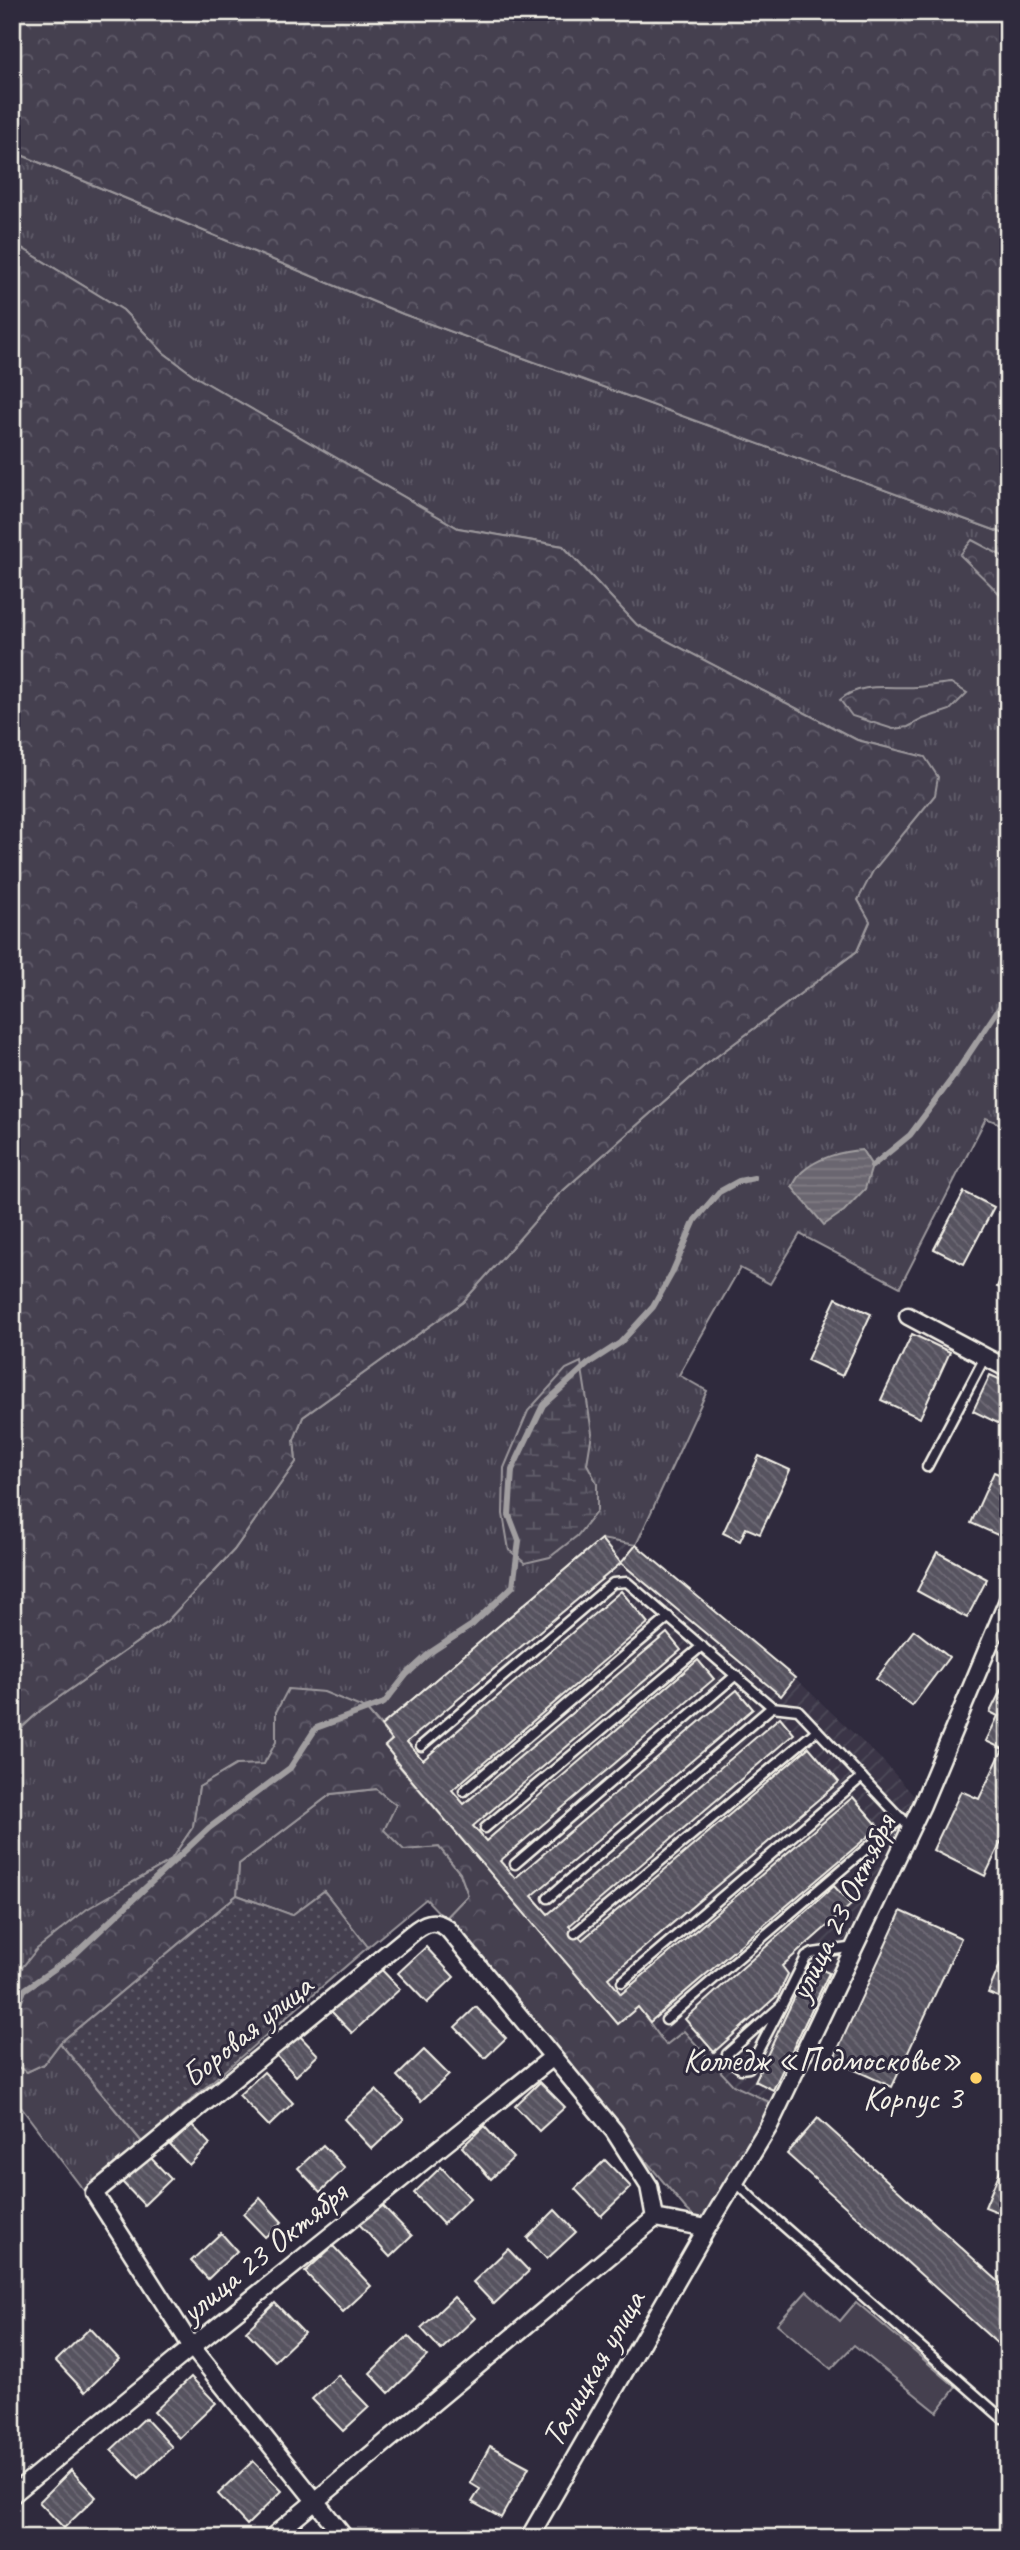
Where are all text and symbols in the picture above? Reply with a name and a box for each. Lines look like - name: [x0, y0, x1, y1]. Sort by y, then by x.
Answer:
- street label: улица 23 Октября: [778, 1805, 906, 2009]
- street label: Боровая улица: [172, 1963, 323, 2097]
- place label: Колледж «Подмосковье» Корпус 3: [683, 2039, 964, 2119]
- marker: Колледж «Подмосковье» Корпус 3: [968, 2070, 984, 2086]
- street label: улица 23 Октября: [170, 2170, 358, 2333]
- street label: Талицкая улица: [531, 2281, 656, 2454]

